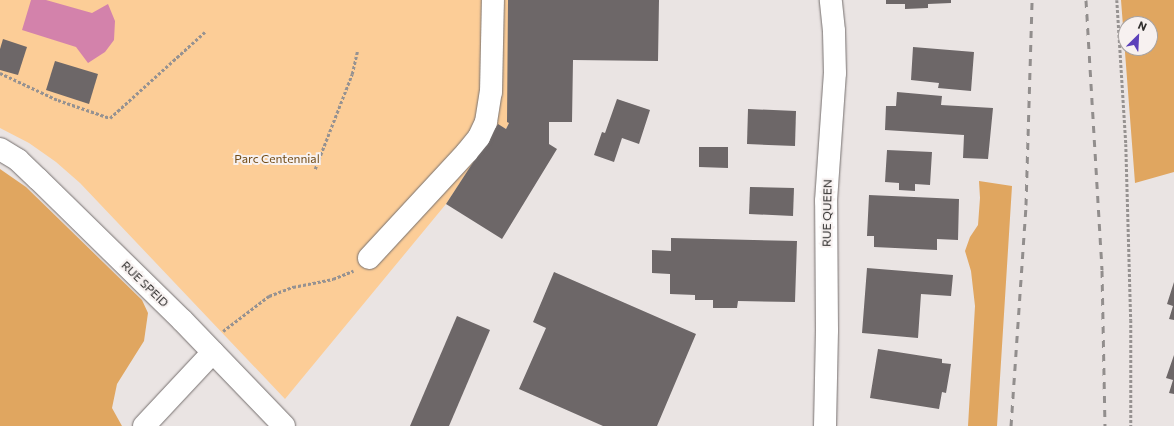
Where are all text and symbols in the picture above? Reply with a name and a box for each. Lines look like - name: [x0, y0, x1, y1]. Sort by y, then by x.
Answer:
- north arrow: [1118, 16, 1158, 56]
- text: N: [1136, 18, 1149, 33]
- park label: Parc Centennial: [234, 152, 320, 166]
- street label: RUE QUEEN: [819, 179, 835, 247]
- street label: RUE SPEID: [118, 258, 172, 310]

